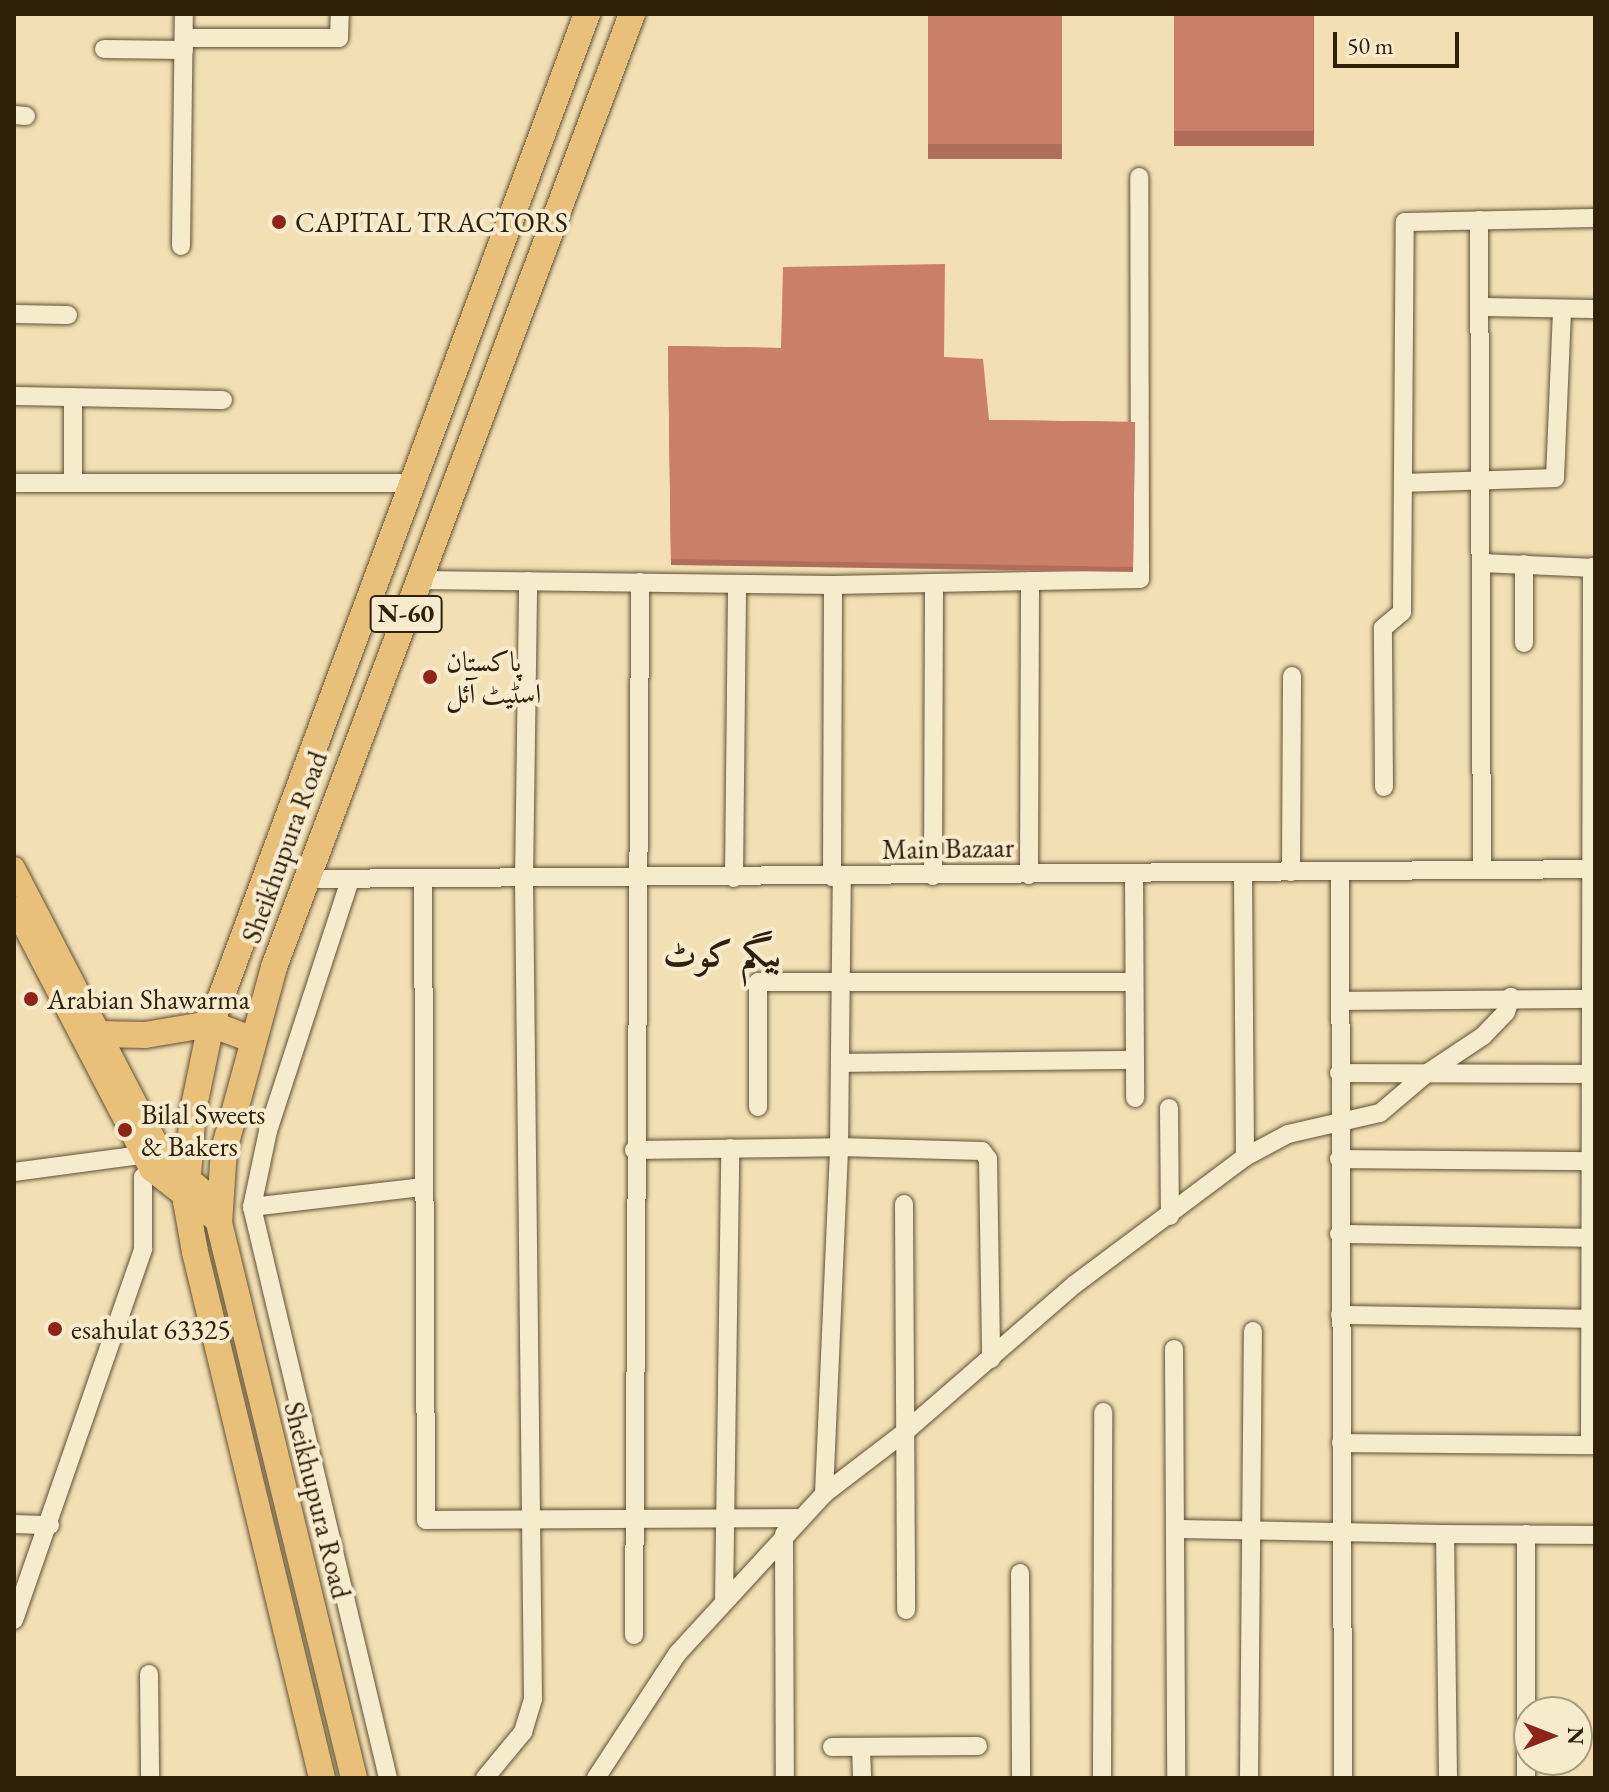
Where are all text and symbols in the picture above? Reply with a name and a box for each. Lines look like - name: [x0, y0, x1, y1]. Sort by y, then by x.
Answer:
- scale bar: [1337, 16, 1463, 66]
- text: 50 m: [1347, 30, 1394, 61]
- place label: CAPITAL TRACTORS: [295, 205, 568, 239]
- marker: CAPITAL TRACTORS: [270, 213, 288, 231]
- road number: N-60: [368, 592, 444, 636]
- place label: پاکستان اسٹیٹ آئل: [446, 644, 541, 710]
- marker: پاکستان اسٹیٹ آئل: [421, 668, 439, 686]
- street label: Sheikhupura Road: [234, 747, 334, 947]
- street label: Main Bazaar: [882, 830, 1014, 866]
- district label: بیگم کوٹ: [663, 932, 781, 976]
- place label: Arabian Shawarma: [47, 982, 250, 1016]
- marker: Arabian Shawarma: [22, 990, 40, 1008]
- place label: Bilal Sweets & Bakers: [141, 1097, 265, 1163]
- marker: Bilal Sweets & Bakers: [116, 1121, 134, 1139]
- place label: esahulat 63325: [71, 1312, 231, 1346]
- marker: esahulat 63325: [46, 1320, 64, 1338]
- street label: Sheikhupura Road: [277, 1398, 359, 1602]
- north arrow: [1513, 1696, 1593, 1776]
- text: N: [1561, 1727, 1590, 1745]

